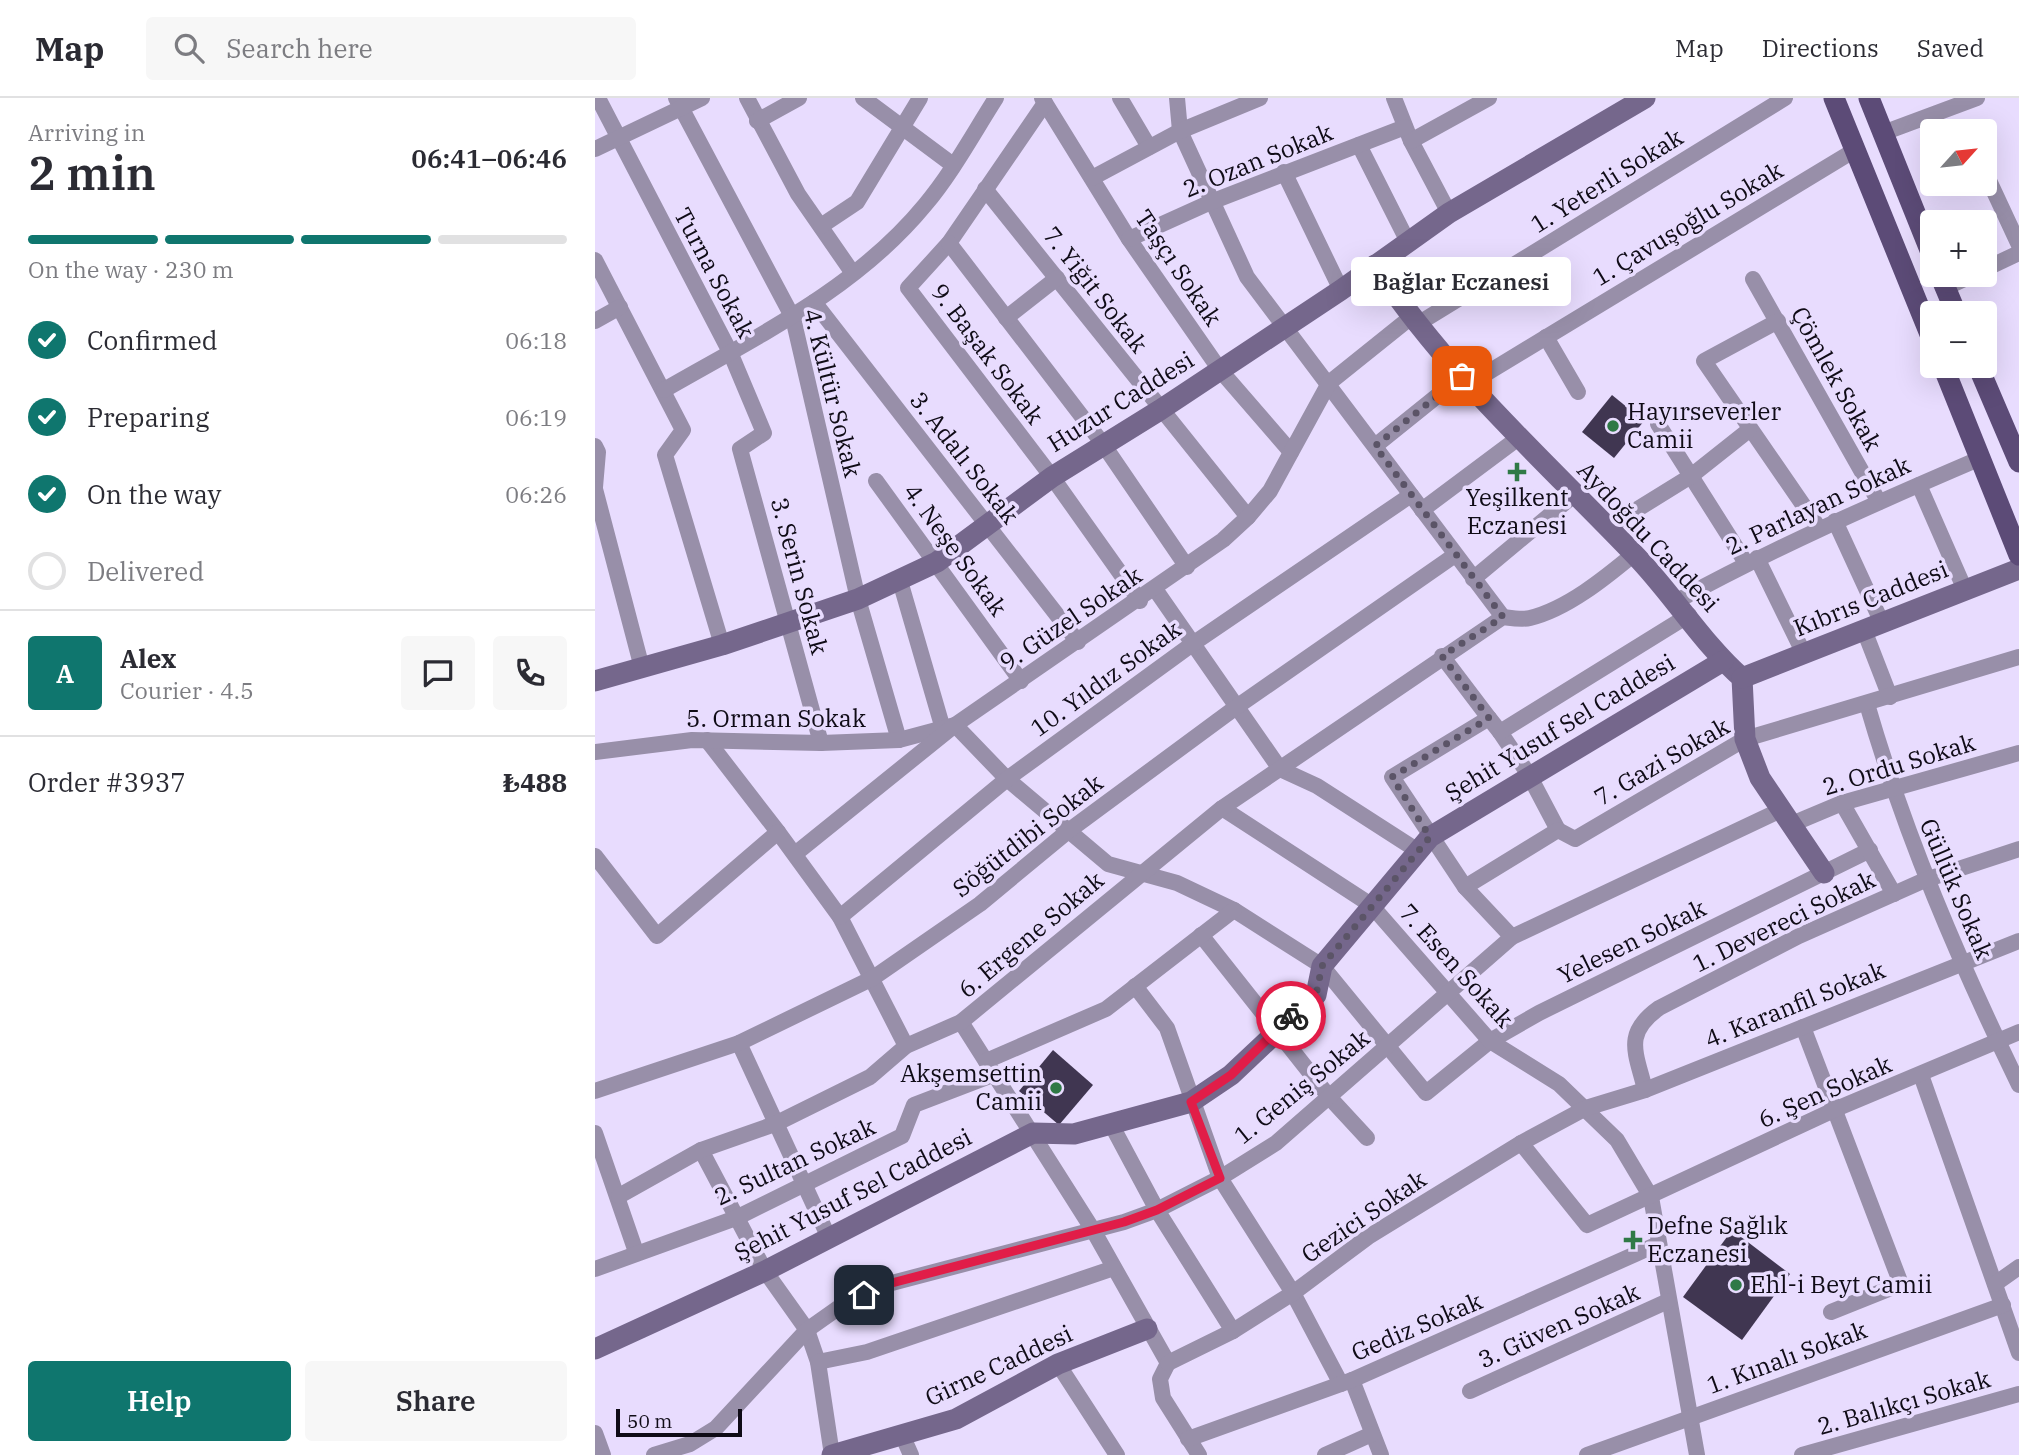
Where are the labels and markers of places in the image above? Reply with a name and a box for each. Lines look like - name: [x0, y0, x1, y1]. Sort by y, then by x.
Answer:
- callout: Bağlar Eczanesi: [1352, 257, 1572, 306]
- pin: [1432, 346, 1492, 406]
- place label: Hayırseverler Camii: [1627, 395, 1781, 455]
- marker: Hayırseverler Camii: [1605, 418, 1621, 434]
- marker: Yeşilkent Eczanesi: [1509, 464, 1525, 480]
- place label: Yeşilkent Eczanesi: [1465, 481, 1569, 541]
- place label: Akşemsettin Camii: [900, 1057, 1042, 1117]
- marker: Akşemsettin Camii: [1048, 1080, 1064, 1096]
- place label: Defne Sağlık Eczanesi: [1647, 1209, 1788, 1269]
- marker: Defne Sağlık Eczanesi: [1625, 1232, 1641, 1248]
- pin: [834, 1265, 894, 1325]
- place label: Ehl-i Beyt Camii: [1750, 1268, 1932, 1300]
- marker: Ehl-i Beyt Camii: [1728, 1277, 1744, 1293]

